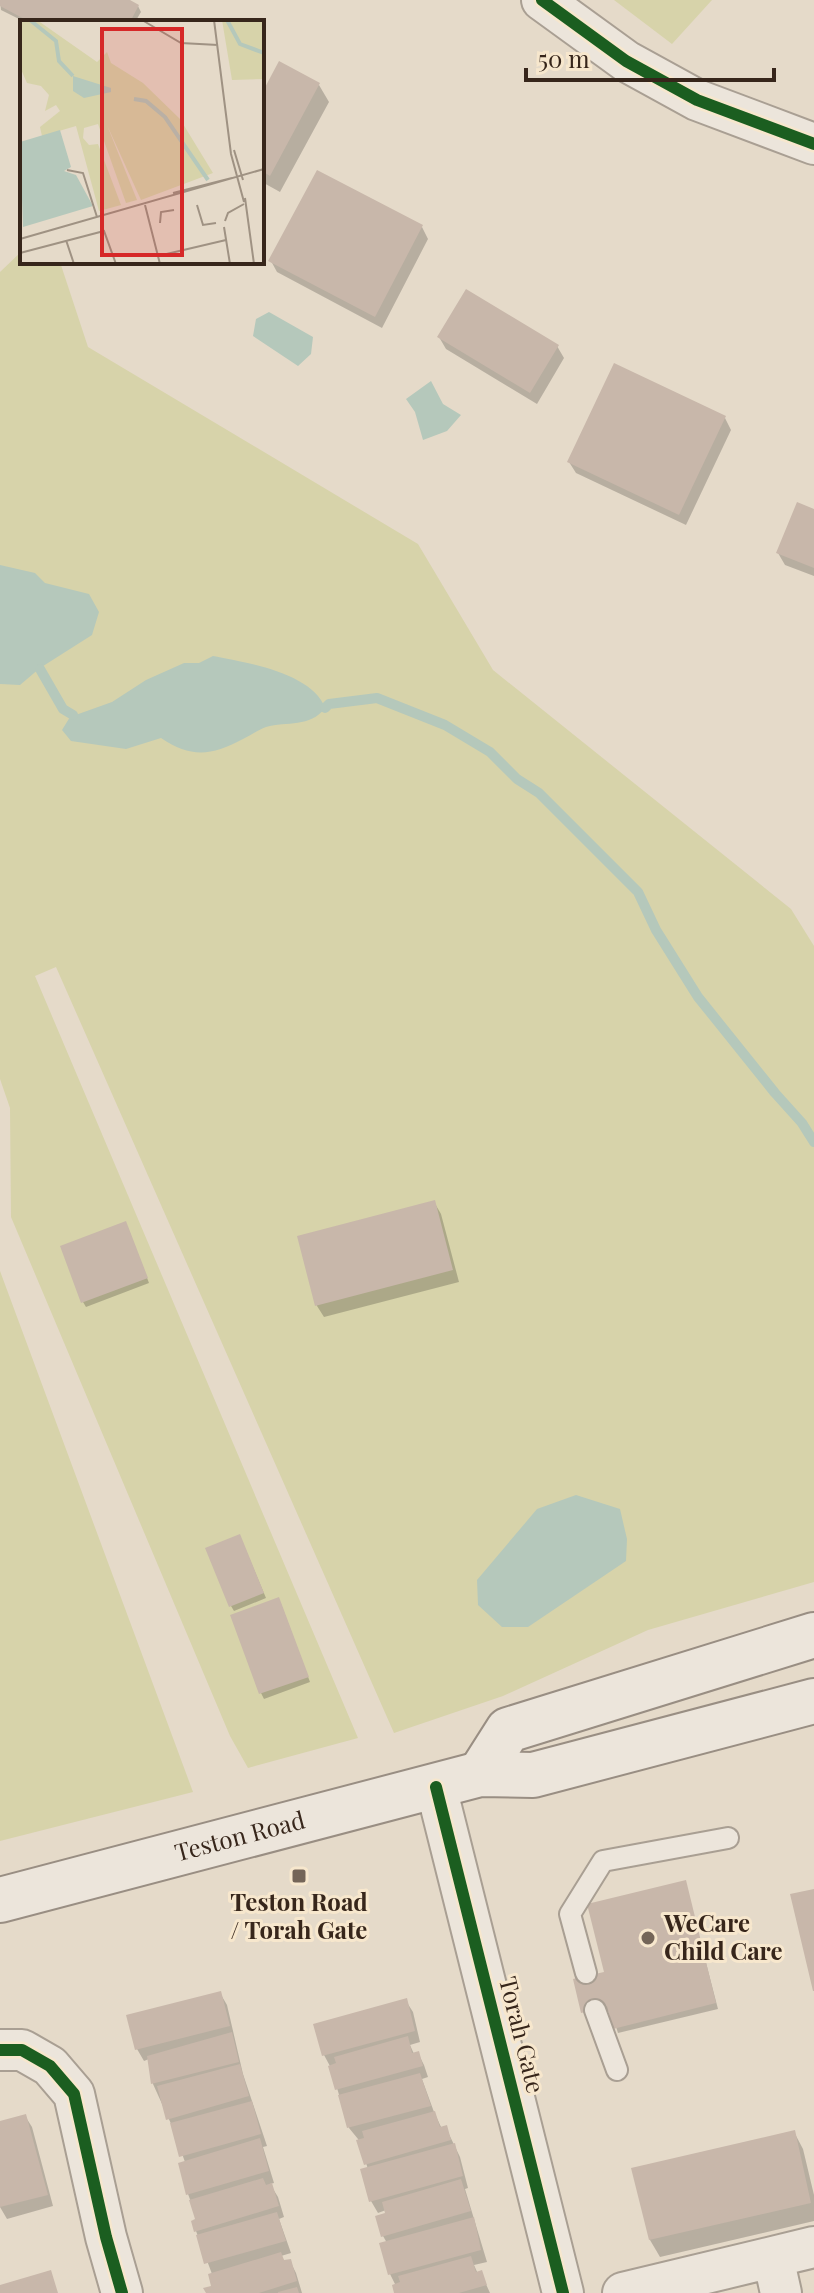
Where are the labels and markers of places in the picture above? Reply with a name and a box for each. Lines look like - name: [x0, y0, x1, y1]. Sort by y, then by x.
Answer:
- marker: Teston Road / Torah Gate: [290, 1867, 308, 1885]
- place label: Teston Road / Torah Gate: [230, 1885, 368, 1945]
- place label: WeCare Child Care: [663, 1906, 783, 1966]
- marker: WeCare Child Care: [639, 1929, 657, 1947]

